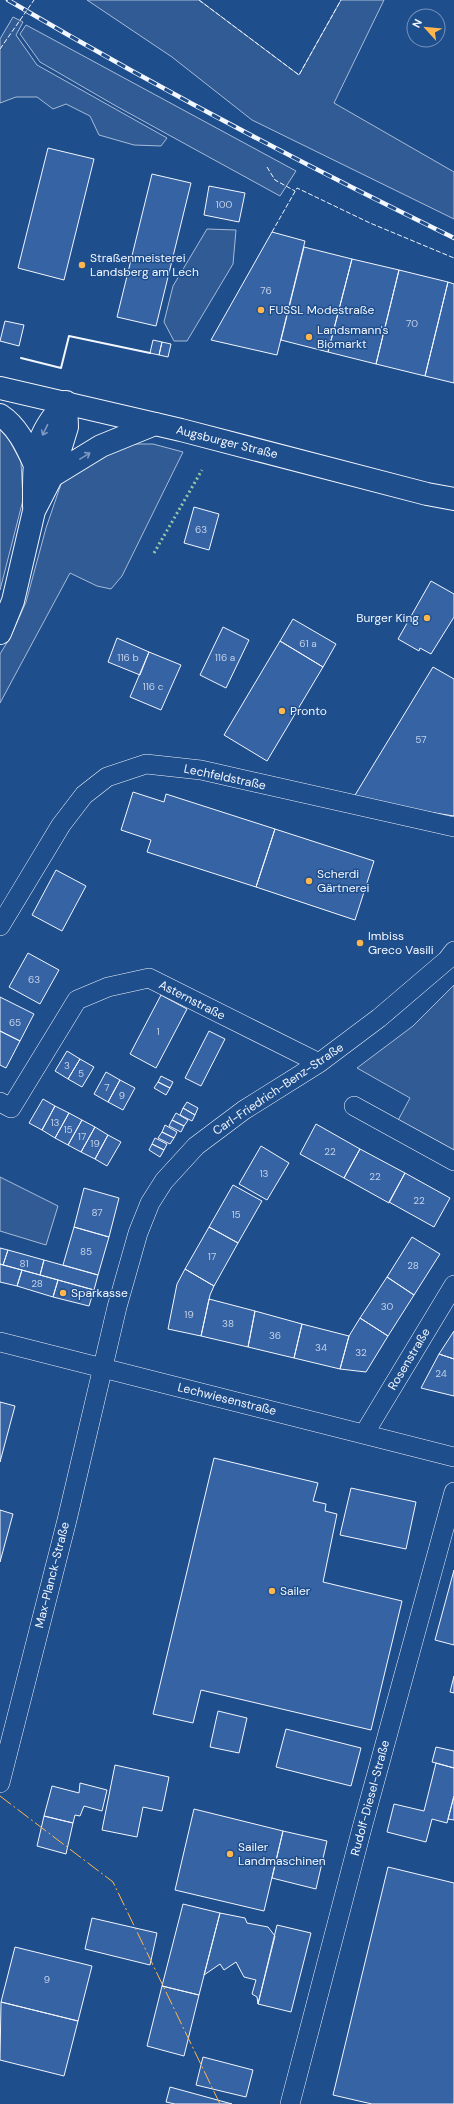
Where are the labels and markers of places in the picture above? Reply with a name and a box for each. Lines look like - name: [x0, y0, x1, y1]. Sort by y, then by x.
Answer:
- place label: Straßenmeisterei Landsberg am Lech: [90, 250, 199, 280]
- marker: Straßenmeisterei Landsberg am Lech: [77, 260, 87, 270]
- place label: FUSSL Modestraße: [269, 302, 374, 318]
- marker: FUSSL Modestraße: [256, 305, 266, 315]
- place label: Landsmann's Biomarkt: [317, 322, 389, 352]
- marker: Landsmann's Biomarkt: [304, 332, 314, 342]
- place label: Burger King: [356, 610, 419, 626]
- marker: Burger King: [422, 613, 432, 623]
- place label: Pronto: [290, 703, 327, 719]
- marker: Pronto: [277, 706, 287, 716]
- place label: Scherdi Gärtnerei: [317, 866, 370, 896]
- marker: Scherdi Gärtnerei: [304, 876, 314, 886]
- place label: Imbiss Greco Vasili: [368, 928, 434, 958]
- marker: Imbiss Greco Vasili: [355, 938, 365, 948]
- place label: Sparkasse: [71, 1285, 128, 1301]
- marker: Sparkasse: [58, 1288, 68, 1298]
- place label: Sailer: [280, 1583, 311, 1599]
- marker: Sailer: [267, 1586, 277, 1596]
- place label: Sailer Landmaschinen: [238, 1839, 326, 1869]
- marker: Sailer Landmaschinen: [225, 1849, 235, 1859]

